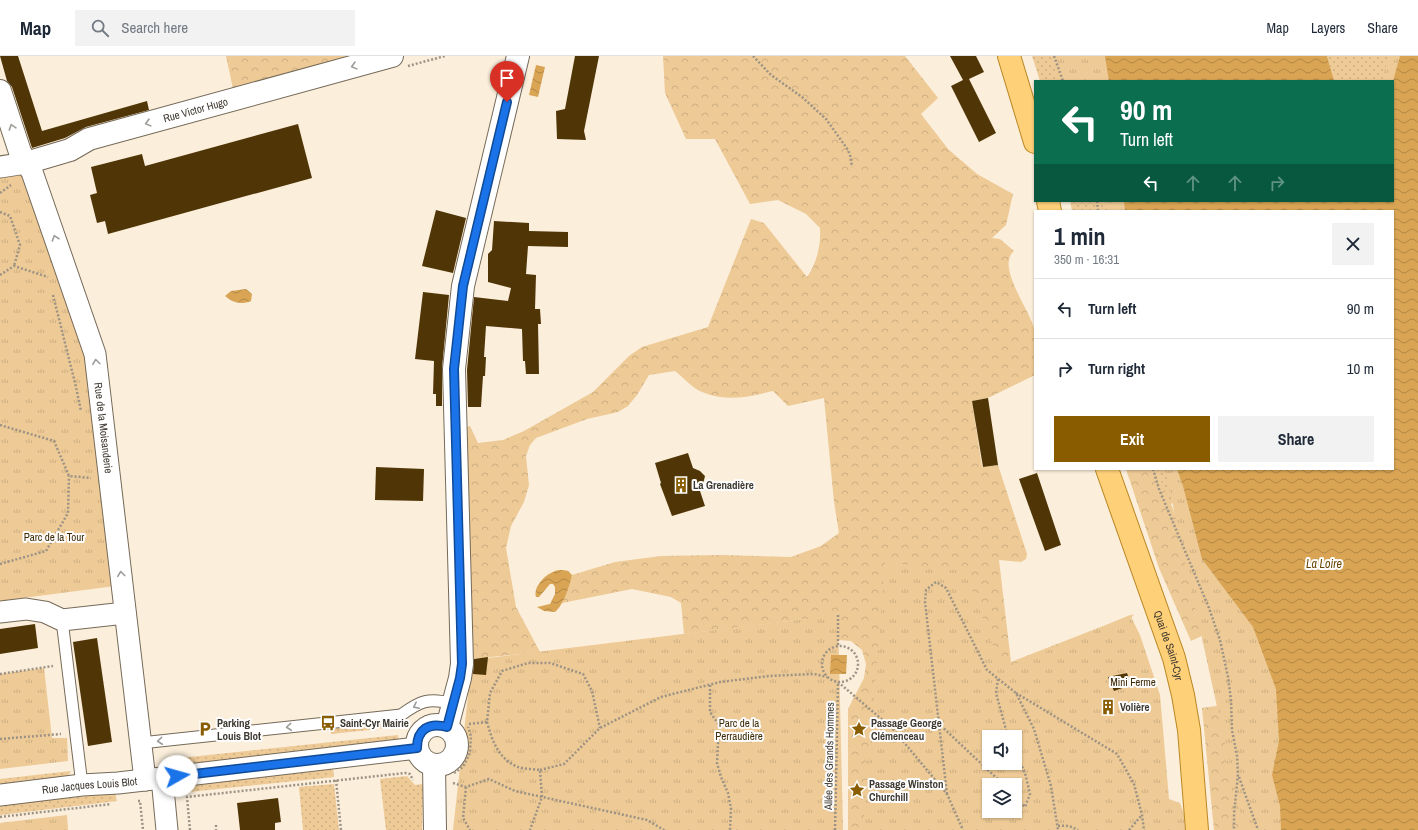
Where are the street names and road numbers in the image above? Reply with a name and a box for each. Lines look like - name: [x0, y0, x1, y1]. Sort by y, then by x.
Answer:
- street label: Rue Victor Hugo: [162, 94, 230, 125]
- street label: Rue de la Moisanderie: [91, 382, 116, 474]
- street label: Quai de Saint-Cyr: [1151, 609, 1186, 682]
- street label: Allée des Grands Hommes: [821, 702, 837, 811]
- street label: Rue Jacques Louis Blot: [41, 774, 138, 797]

